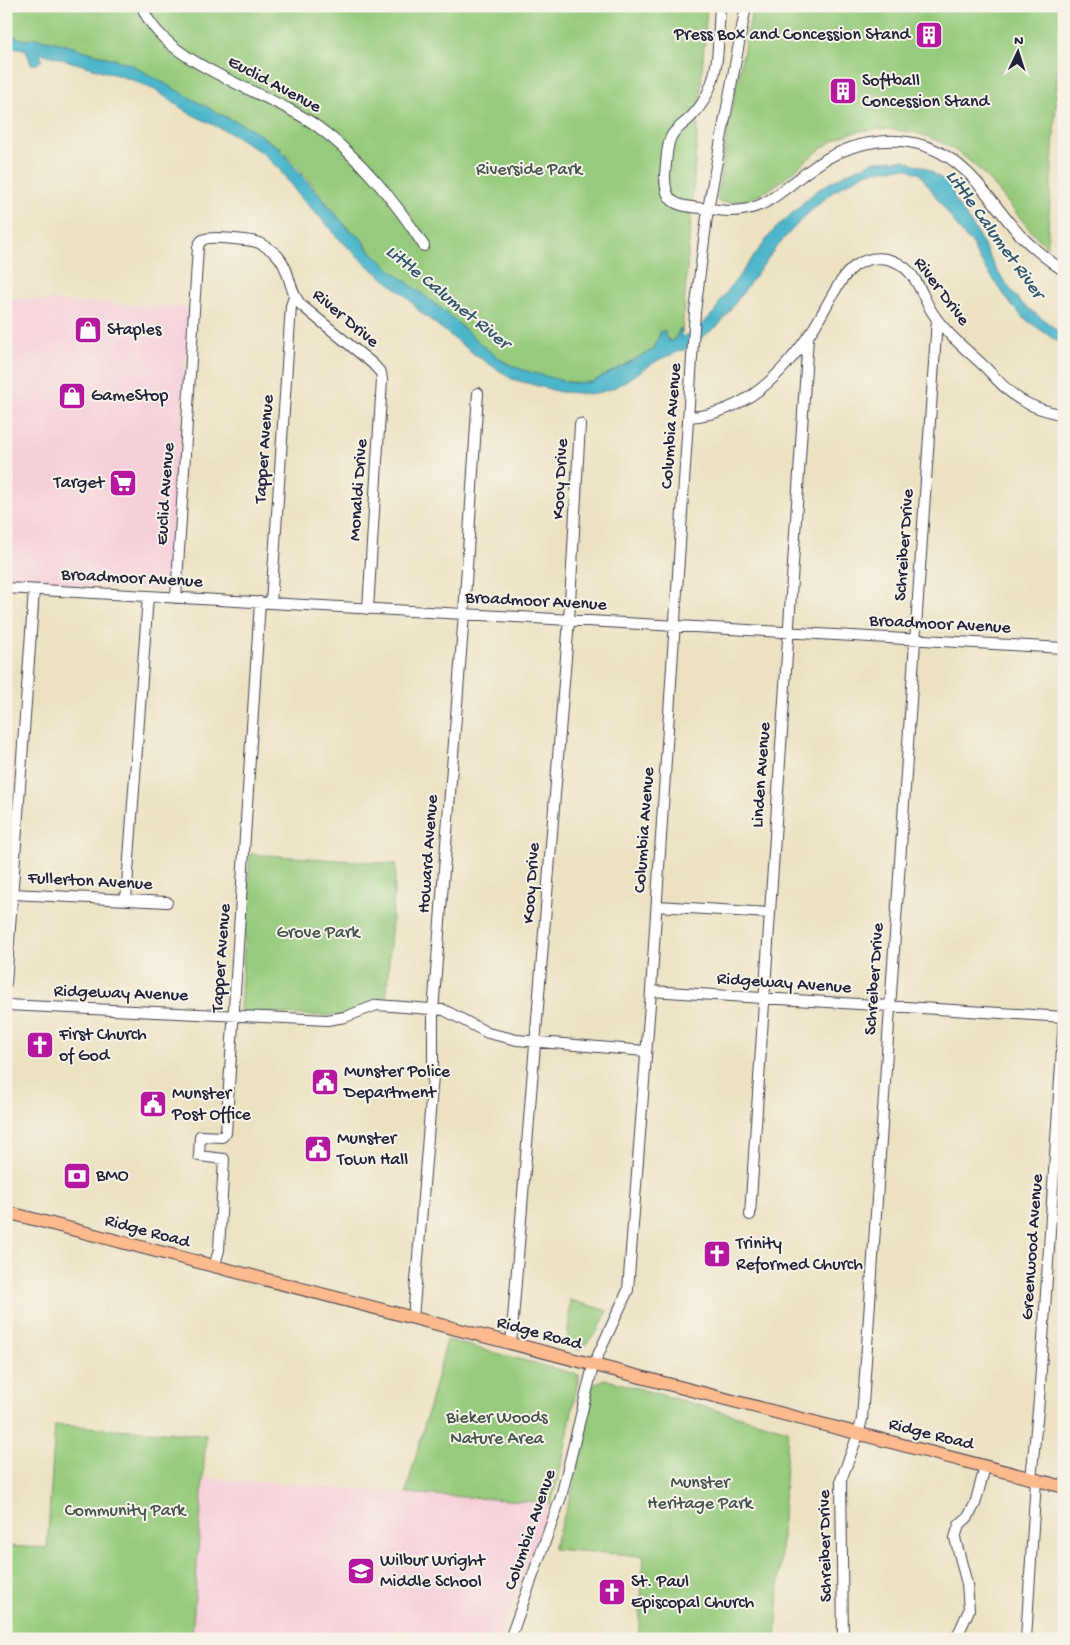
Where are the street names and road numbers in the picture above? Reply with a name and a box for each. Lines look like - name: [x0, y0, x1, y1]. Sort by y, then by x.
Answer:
- street label: Euclid Avenue: [224, 52, 325, 119]
- street label: River Drive: [908, 254, 974, 331]
- street label: River Drive: [307, 285, 383, 353]
- street label: Columbia Avenue: [657, 362, 687, 490]
- street label: Tapper Avenue: [251, 393, 279, 505]
- street label: Kooy Drive: [548, 437, 574, 520]
- street label: Monaldi Drive: [345, 438, 373, 542]
- street label: Euclid Avenue: [152, 441, 180, 546]
- street label: Schreiber Drive: [891, 488, 919, 602]
- street label: Broadmoor Avenue: [60, 565, 204, 593]
- street label: Broadmoor Avenue: [464, 588, 608, 616]
- street label: Broadmoor Avenue: [868, 611, 1012, 639]
- street label: Linden Avenue: [748, 721, 776, 829]
- street label: Columbia Avenue: [630, 766, 660, 894]
- street label: Howard Avenue: [414, 793, 444, 914]
- street label: Kooy Drive: [519, 841, 545, 924]
- street label: Fullerton Avenue: [26, 868, 154, 896]
- street label: Tapper Avenue: [208, 902, 236, 1014]
- street label: Schreiber Drive: [861, 922, 889, 1036]
- street label: Ridgeway Avenue: [716, 969, 853, 999]
- street label: Ridgeway Avenue: [53, 981, 189, 1007]
- street label: Greenwood Avenue: [1017, 1173, 1049, 1321]
- street label: Ridge Road: [102, 1211, 193, 1254]
- street label: Ridge Road: [494, 1313, 585, 1356]
- street label: Ridge Road: [886, 1414, 977, 1456]
- street label: Columbia Avenue: [501, 1466, 562, 1593]
- street label: Schreiber Drive: [815, 1489, 837, 1602]

